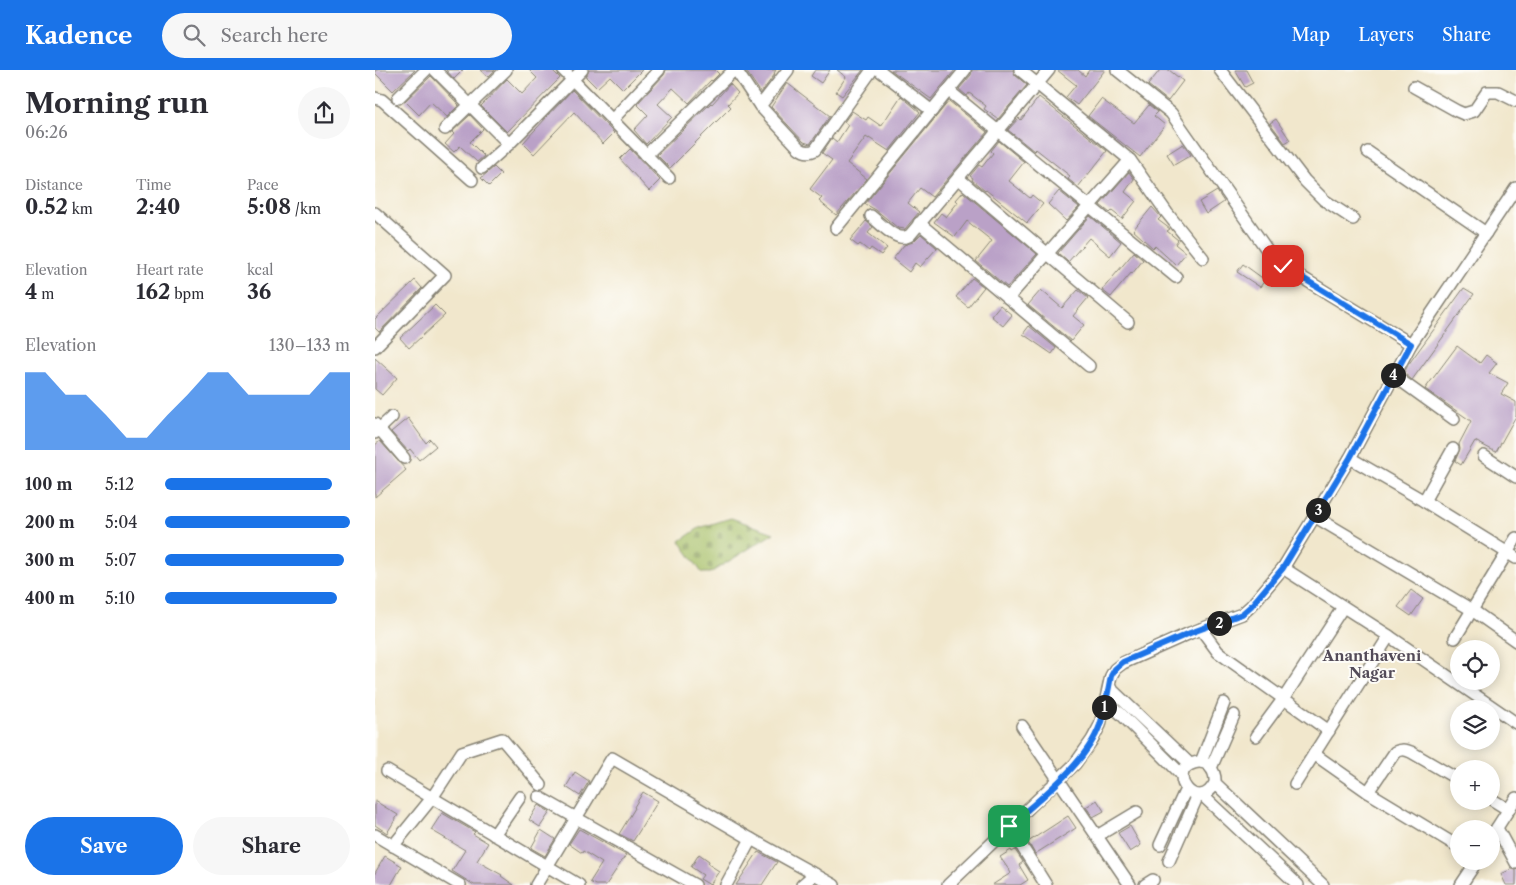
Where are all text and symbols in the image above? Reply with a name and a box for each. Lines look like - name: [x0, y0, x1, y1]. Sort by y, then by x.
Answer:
- search box: [162, 13, 512, 58]
- text: Kadence: [25, 21, 132, 50]
- icon: search: [180, 21, 208, 49]
- text: Search here: [220, 24, 328, 47]
- text: Map: [1292, 24, 1330, 46]
- text: Layers: [1358, 24, 1414, 46]
- text: Share: [1442, 24, 1491, 46]
- text: Morning run: [25, 86, 209, 120]
- button: share: [298, 87, 350, 139]
- text: 06:26: [25, 122, 68, 142]
- text: Distance: [25, 176, 83, 194]
- text: Time: [136, 176, 171, 194]
- text: Pace: [247, 176, 279, 194]
- text: 0.52: [25, 194, 68, 219]
- text: 2:40: [136, 194, 180, 219]
- text: 5:08: [247, 194, 291, 219]
- text: km: [68, 200, 93, 218]
- text: /km: [291, 200, 321, 218]
- pin: [1262, 245, 1304, 287]
- icon: check: [1269, 252, 1297, 280]
- text: Elevation: [25, 261, 88, 279]
- text: Heart rate: [136, 261, 203, 279]
- text: kcal: [247, 261, 273, 279]
- text: 4: [25, 279, 37, 304]
- text: 162: [136, 279, 170, 304]
- text: 36: [247, 279, 271, 304]
- text: m: [37, 285, 54, 303]
- text: bpm: [170, 285, 204, 303]
- text: Elevation: [25, 335, 96, 355]
- text: 130–133 m: [269, 335, 350, 355]
- pin: 4: [1381, 362, 1405, 388]
- text: 4: [1389, 366, 1398, 384]
- text: 100 m: [25, 474, 72, 494]
- text: 5:12: [105, 474, 134, 494]
- pin: 3: [1305, 498, 1331, 522]
- text: 3: [1315, 501, 1322, 519]
- text: 200 m: [25, 512, 75, 532]
- text: 5:04: [105, 512, 138, 532]
- text: 300 m: [25, 550, 74, 570]
- text: 5:07: [105, 550, 136, 570]
- text: 400 m: [25, 588, 75, 608]
- text: 5:10: [105, 588, 135, 608]
- pin: 2: [1207, 610, 1231, 636]
- text: 2: [1215, 614, 1224, 632]
- map controls: [1450, 640, 1500, 870]
- button: locate: [1450, 640, 1500, 690]
- district label: Ananthaveni Nagar: [1322, 646, 1422, 682]
- pin: 1: [1091, 694, 1117, 720]
- text: 1: [1101, 698, 1108, 716]
- button: layers: [1450, 700, 1500, 750]
- button: +: [1450, 760, 1500, 810]
- pin: [988, 805, 1030, 847]
- icon: arrive: [995, 812, 1023, 840]
- button: Save: [25, 817, 183, 875]
- button: Share: [193, 817, 350, 875]
- button: −: [1450, 820, 1500, 870]

